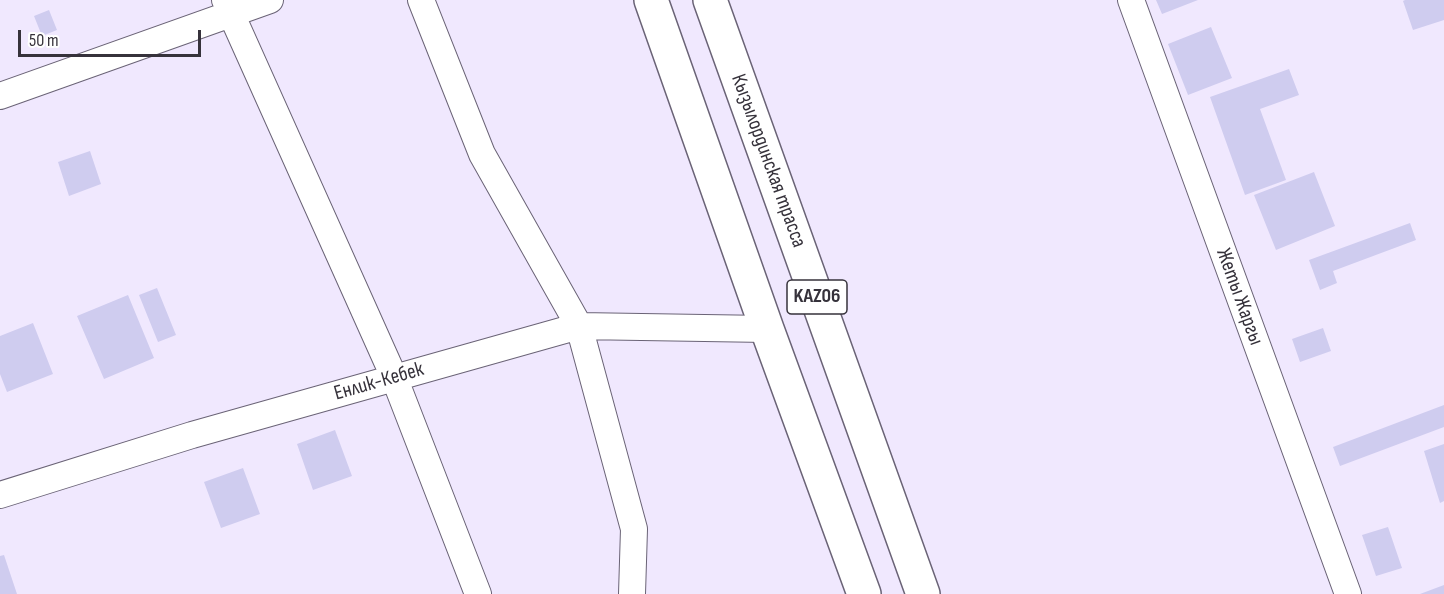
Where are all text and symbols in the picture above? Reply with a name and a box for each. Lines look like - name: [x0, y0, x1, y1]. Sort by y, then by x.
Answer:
- scale bar: [21, 18, 204, 56]
- text: 50 m: [29, 30, 59, 51]
- street label: Кызылординская трасса: [725, 71, 811, 251]
- street label: Жеты Жаргы: [1210, 245, 1268, 349]
- road number: KАZ06: [787, 280, 847, 314]
- street label: Енлик-Кебек: [331, 357, 427, 407]

